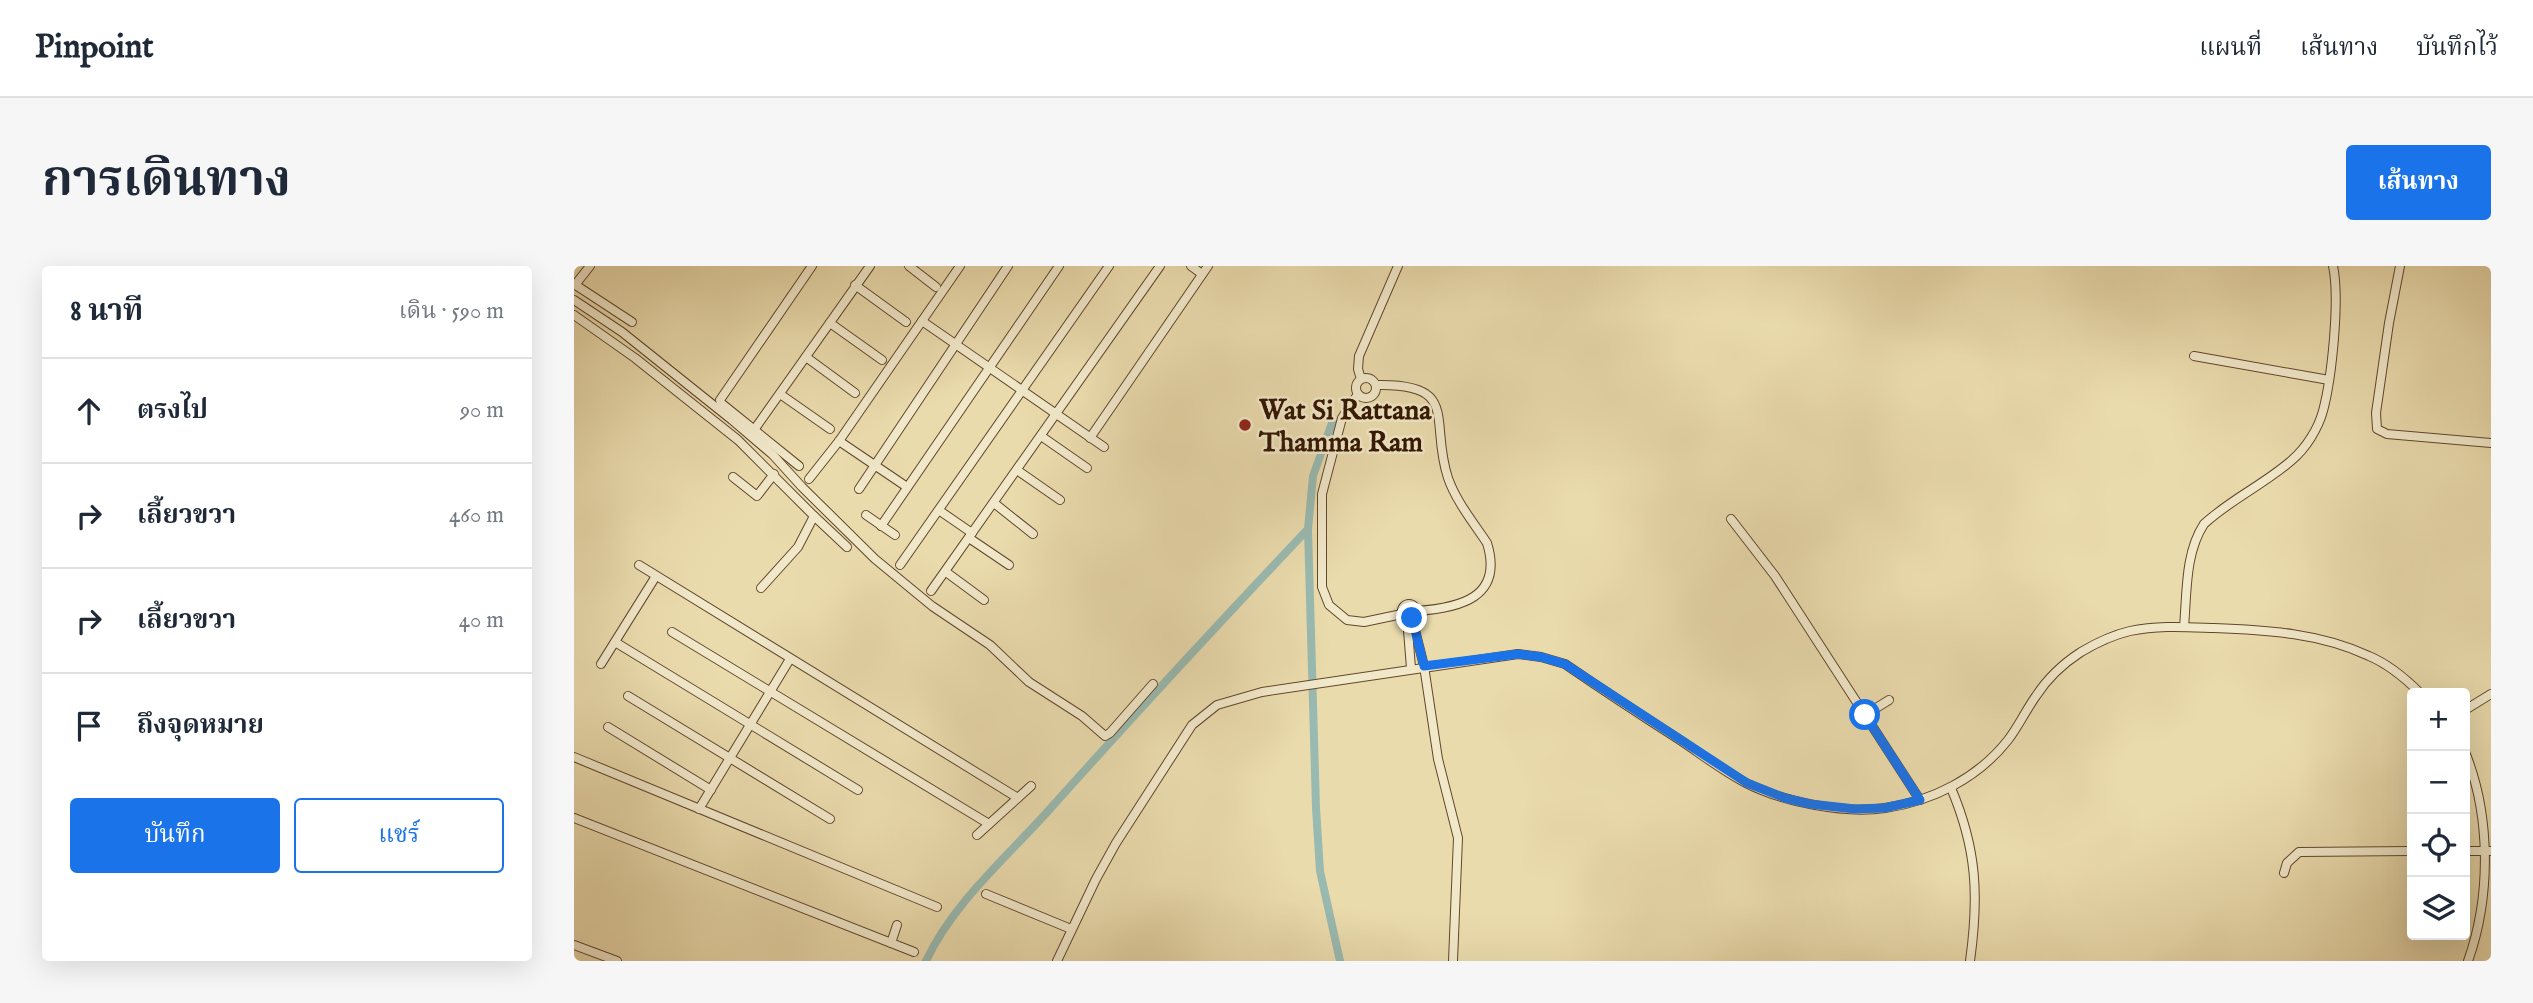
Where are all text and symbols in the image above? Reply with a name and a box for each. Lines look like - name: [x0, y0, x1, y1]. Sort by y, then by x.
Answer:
- text: Pinpoint: [35, 27, 154, 69]
- text: แผนที่: [2199, 33, 2262, 64]
- text: เส้นทาง: [2300, 33, 2378, 64]
- text: บันทึกไว้: [2416, 33, 2498, 64]
- button: เส้นทาง: [2346, 145, 2491, 220]
- text: การเดินทาง: [42, 151, 291, 213]
- text: 8 นาที: [70, 293, 143, 331]
- text: เดิน · 590 m: [399, 297, 504, 326]
- icon: ahead: [70, 392, 108, 430]
- text: ตรงไป: [137, 394, 208, 427]
- place label: Wat Si Rattana Thamma Ram: [1258, 394, 1432, 461]
- text: 90 m: [460, 396, 504, 425]
- marker: Wat Si Rattana Thamma Ram: [1237, 417, 1253, 433]
- icon: right: [70, 497, 108, 535]
- text: เลี้ยวขวา: [137, 499, 236, 532]
- text: 460 m: [449, 501, 504, 530]
- icon: right: [70, 602, 108, 640]
- route end: [1396, 602, 1427, 633]
- text: เลี้ยวขวา: [137, 604, 236, 637]
- text: 40 m: [459, 606, 504, 635]
- map controls: [2407, 688, 2470, 940]
- button: +: [2407, 688, 2470, 751]
- route start: [1849, 699, 1880, 730]
- icon: arrive: [70, 707, 108, 745]
- text: ถึงจุดหมาย: [137, 709, 264, 742]
- button: −: [2407, 751, 2470, 814]
- button: บันทึก: [70, 798, 280, 873]
- button: แชร์: [294, 798, 504, 873]
- button: locate: [2407, 814, 2470, 877]
- button: layers: [2407, 877, 2470, 940]

